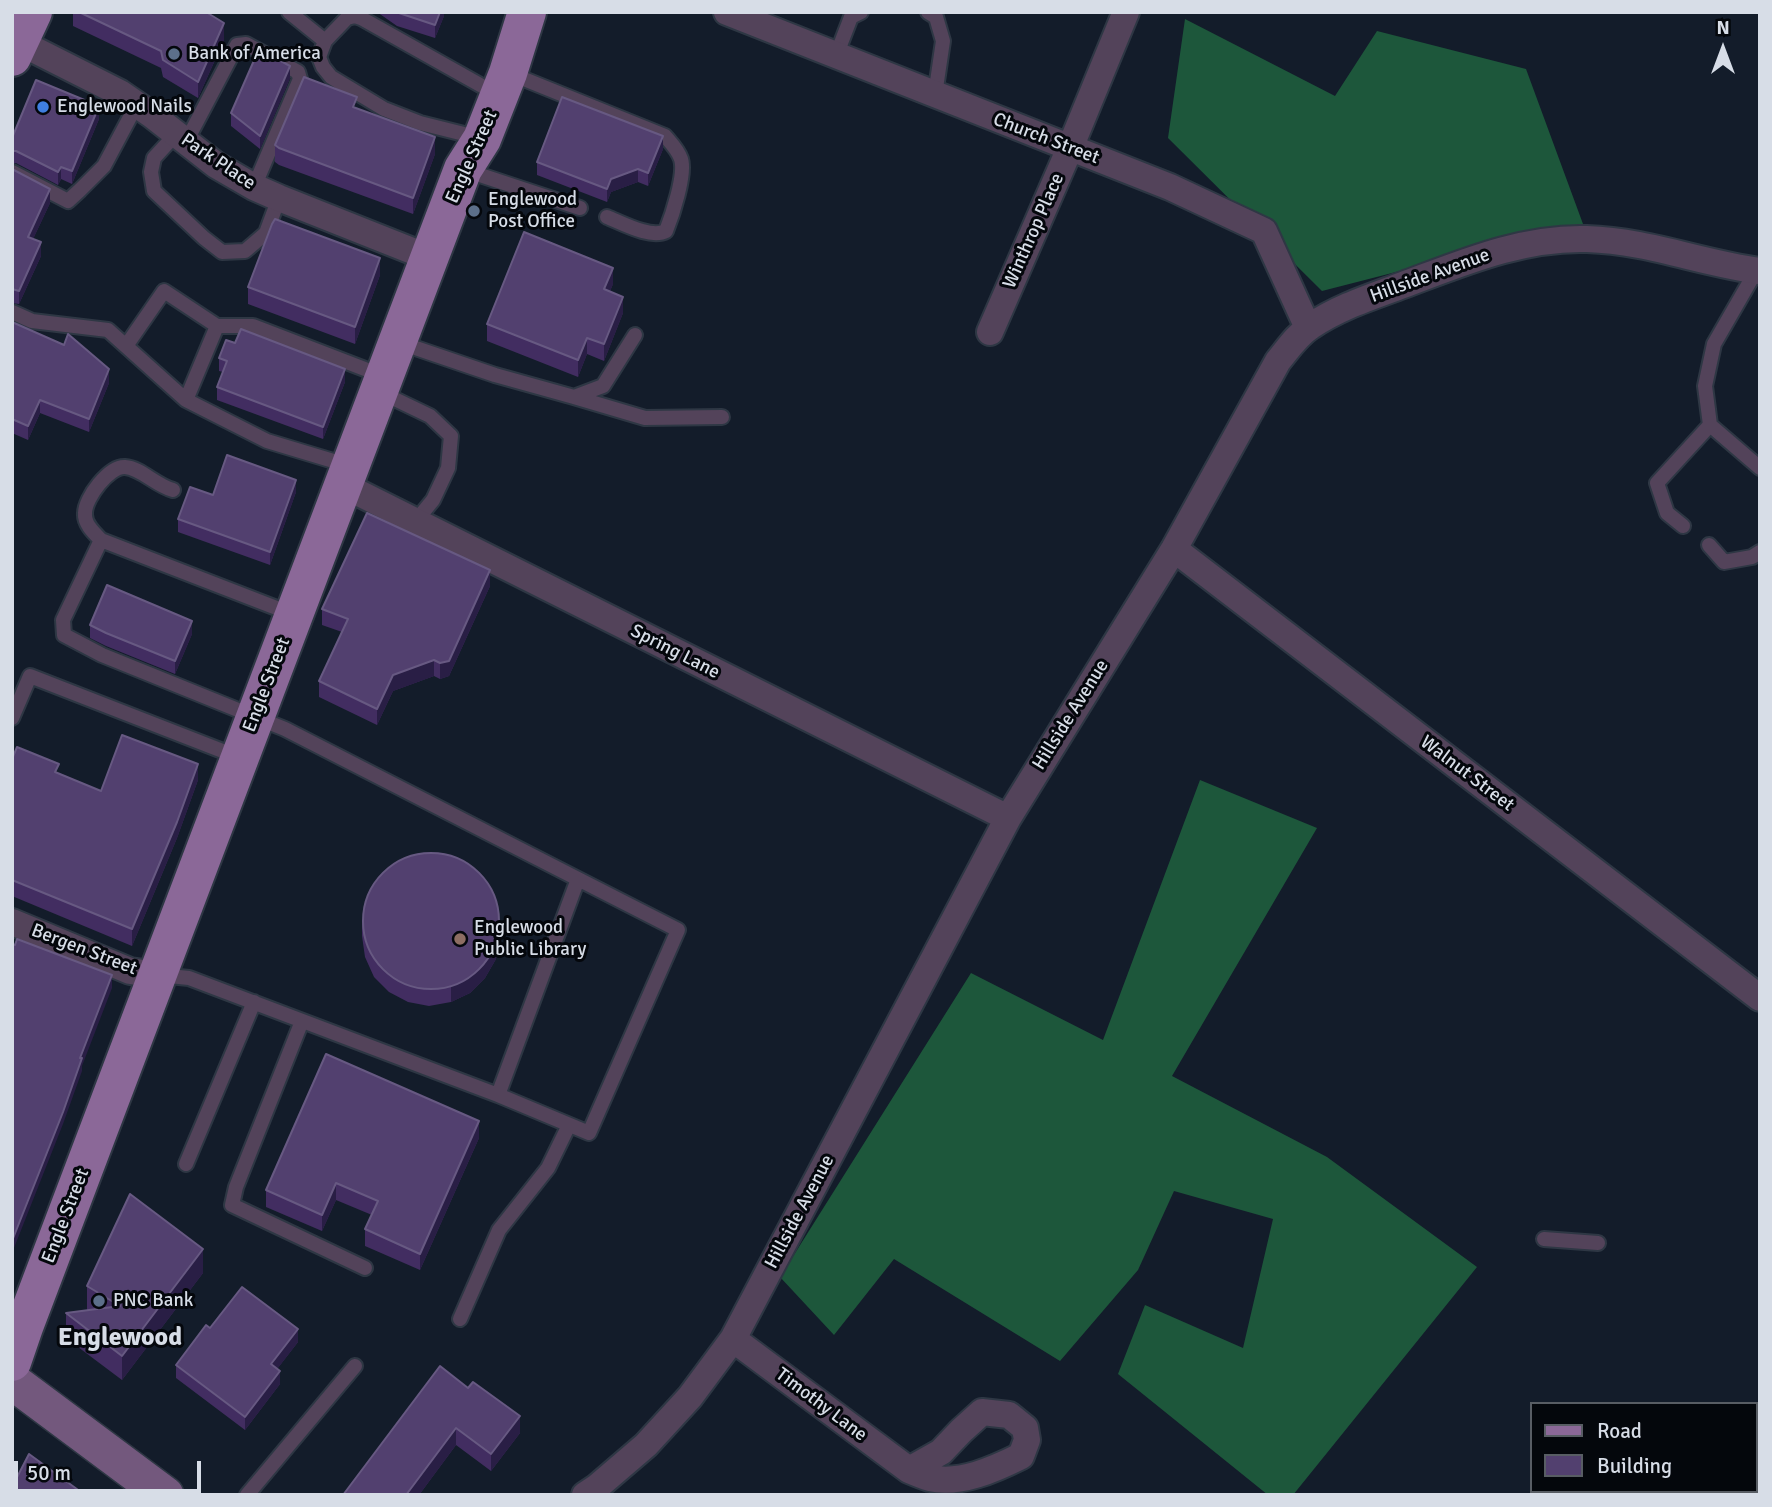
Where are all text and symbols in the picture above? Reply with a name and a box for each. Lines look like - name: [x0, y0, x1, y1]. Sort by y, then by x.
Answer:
- north arrow: [1688, 14, 1758, 84]
- text: N: [1716, 16, 1730, 40]
- place label: Bank of America: [188, 43, 321, 65]
- marker: Bank of America: [166, 46, 182, 62]
- place label: Englewood Nails: [57, 96, 192, 118]
- marker: Englewood Nails: [35, 99, 51, 115]
- street label: Engle Street: [441, 107, 503, 207]
- street label: Church Street: [990, 108, 1102, 170]
- street label: Park Place: [176, 129, 260, 195]
- street label: Winthrop Place: [998, 170, 1070, 292]
- place label: Englewood Post Office: [488, 189, 577, 233]
- marker: Englewood Post Office: [466, 203, 482, 219]
- street label: Hillside Avenue: [1367, 244, 1493, 308]
- street label: Spring Lane: [627, 620, 723, 684]
- street label: Engle Street: [238, 634, 296, 736]
- street label: Hillside Avenue: [1028, 656, 1114, 774]
- street label: Walnut Street: [1416, 731, 1518, 817]
- place label: Englewood Public Library: [474, 917, 586, 961]
- street label: Bergen Street: [28, 919, 140, 981]
- marker: Englewood Public Library: [452, 931, 468, 947]
- street label: Hillside Avenue: [760, 1151, 840, 1273]
- street label: Engle Street: [37, 1165, 95, 1267]
- place label: PNC Bank: [113, 1290, 193, 1312]
- marker: PNC Bank: [91, 1293, 107, 1309]
- district label: Englewood: [58, 1322, 182, 1354]
- street label: Timothy Lane: [771, 1363, 871, 1447]
- legend: [1530, 1402, 1758, 1493]
- text: Road: [1597, 1418, 1642, 1444]
- scale bar: [18, 1448, 205, 1492]
- text: Building: [1597, 1453, 1672, 1479]
- text: 50 m: [27, 1460, 71, 1486]

